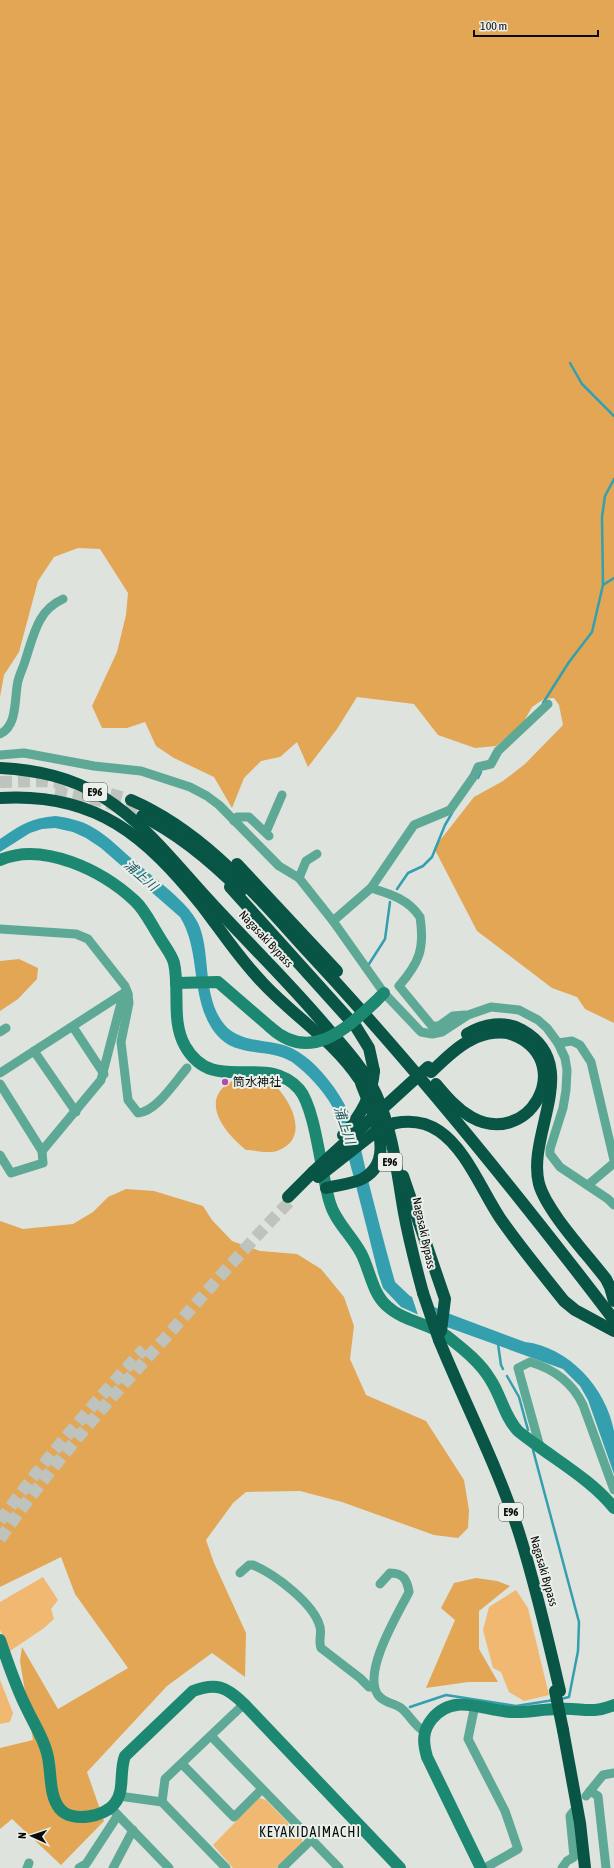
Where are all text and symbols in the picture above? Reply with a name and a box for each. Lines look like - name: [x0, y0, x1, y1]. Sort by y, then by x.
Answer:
- scale bar: [474, 12, 598, 38]
- text: 100 m: [480, 19, 507, 33]
- road number: E96: [83, 783, 107, 801]
- water label: 浦上川: [121, 857, 162, 895]
- street label: Nagasaki Bypass: [236, 908, 296, 970]
- place label: 筒水神社: [233, 1075, 281, 1089]
- marker: 筒水神社: [220, 1077, 230, 1087]
- water label: 浦上川: [331, 1104, 359, 1148]
- road number: E96: [378, 1153, 402, 1171]
- street label: Nagasaki Bypass: [410, 1196, 438, 1270]
- road number: E96: [499, 1503, 523, 1521]
- street label: Nagasaki Bypass: [527, 1534, 561, 1608]
- north arrow: [12, 1816, 52, 1856]
- district label: KEYAKIDAIMACHI: [259, 1824, 361, 1840]
- text: N: [16, 1832, 28, 1839]

